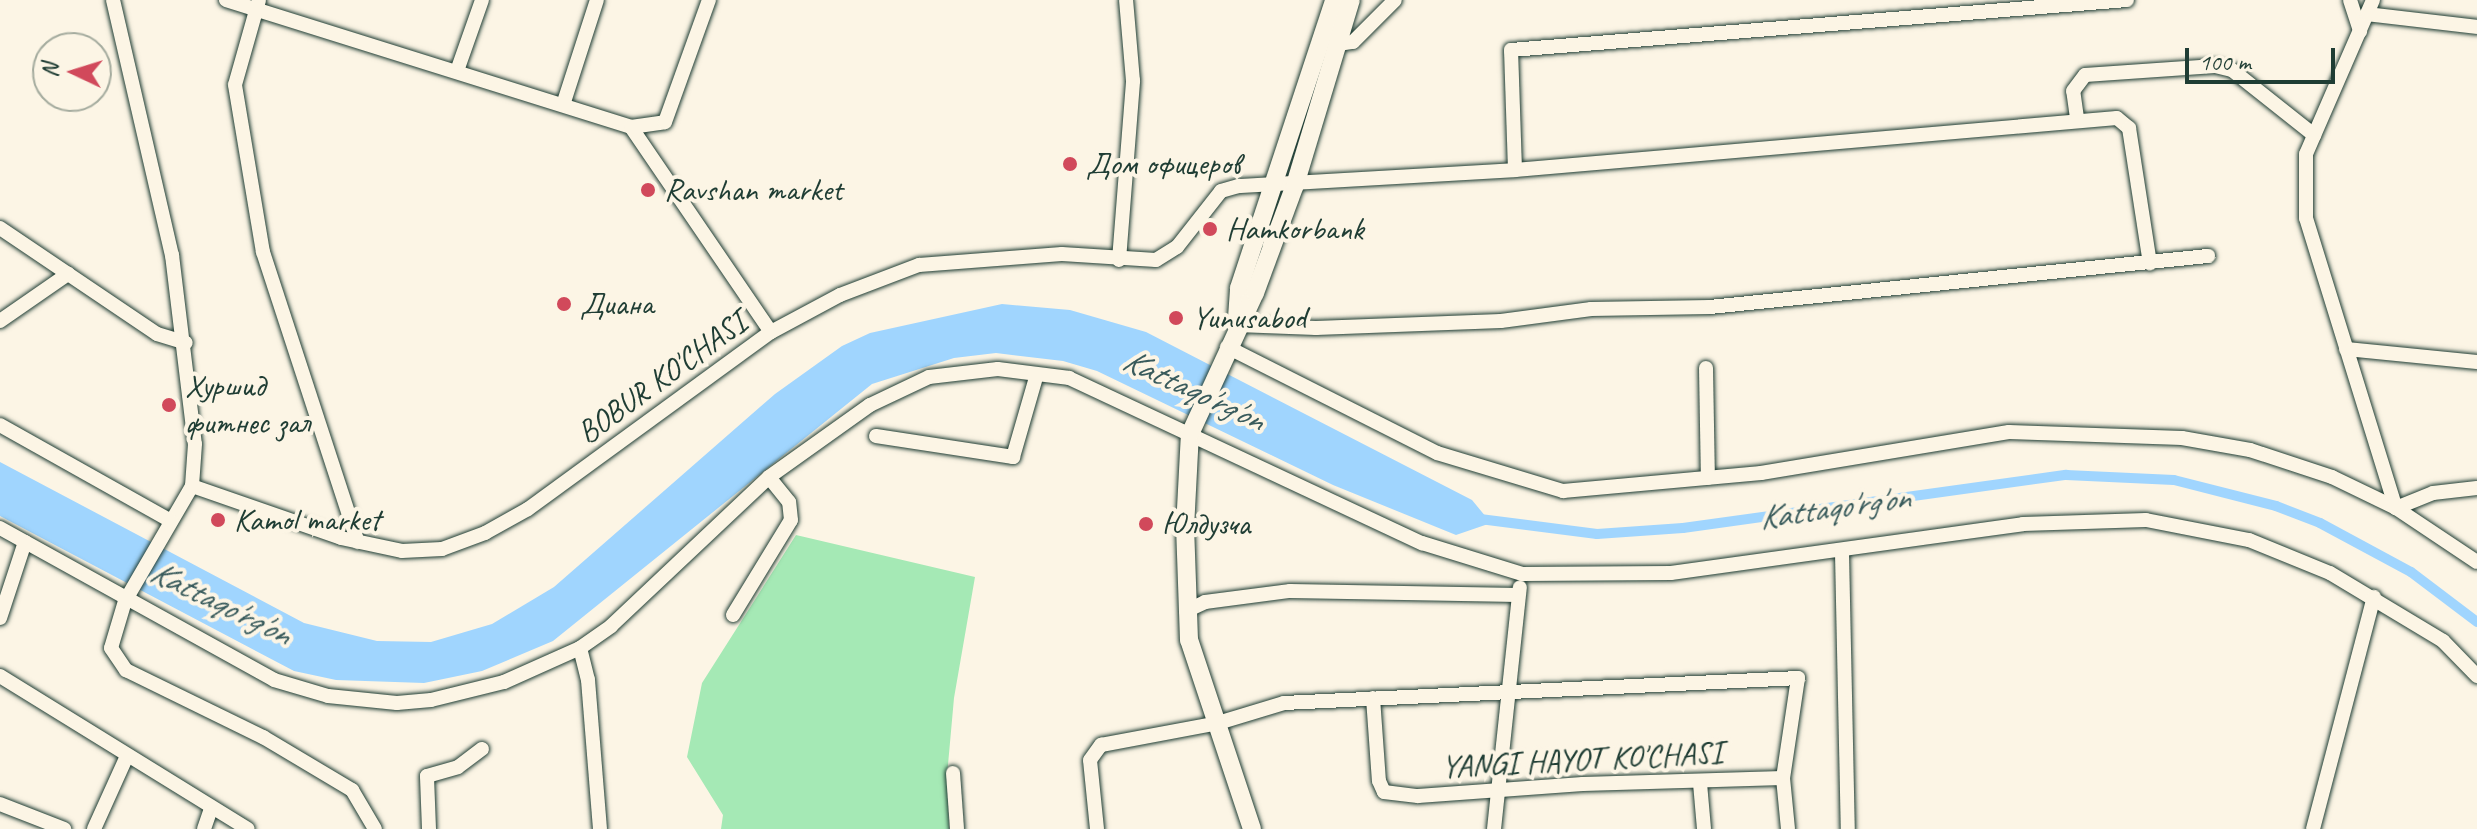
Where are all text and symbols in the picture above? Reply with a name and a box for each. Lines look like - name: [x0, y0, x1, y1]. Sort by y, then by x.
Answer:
- north arrow: [32, 32, 112, 112]
- scale bar: [2189, 32, 2339, 82]
- text: 100 m: [2199, 47, 2251, 77]
- text: N: [36, 63, 64, 78]
- place label: Дом офицеров: [1086, 145, 1243, 183]
- marker: Дом офицеров: [1061, 155, 1079, 173]
- place label: Ravshan market: [664, 171, 841, 209]
- marker: Ravshan market: [639, 181, 657, 199]
- place label: Hamkorbank: [1226, 210, 1364, 248]
- marker: Hamkorbank: [1201, 220, 1219, 238]
- place label: Диана: [580, 285, 653, 323]
- marker: Диана: [555, 295, 573, 313]
- place label: Yunusabod: [1192, 299, 1306, 337]
- street label: BOBUR KO'CHASI: [570, 304, 754, 452]
- marker: Yunusabod: [1167, 309, 1185, 327]
- water label: Kattaqo'rg'on: [1117, 339, 1271, 439]
- place label: Хуршид фитнес зал: [185, 368, 310, 443]
- marker: Хуршид фитнес зал: [160, 396, 178, 414]
- water label: Kattaqo'rg'on: [1756, 476, 1912, 538]
- place label: Kamol market: [234, 501, 381, 539]
- place label: Юлдузча: [1162, 505, 1250, 543]
- marker: Kamol market: [209, 511, 227, 529]
- marker: Юлдузча: [1137, 515, 1155, 533]
- water label: Kattaqo'rg'on: [144, 551, 298, 653]
- street label: YANGI HAYOT KO'CHASI: [1440, 733, 1724, 787]

